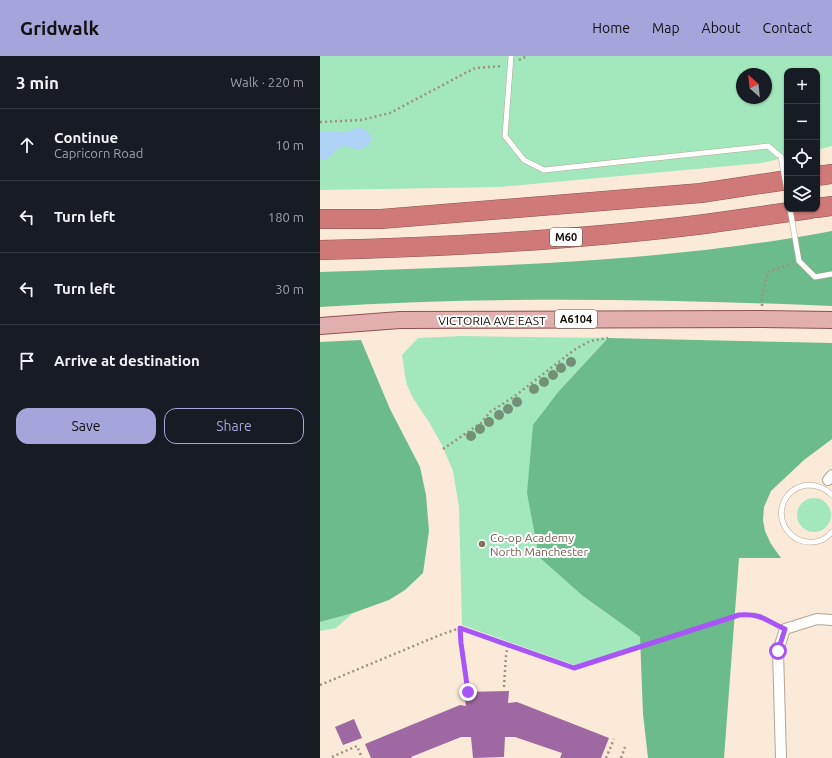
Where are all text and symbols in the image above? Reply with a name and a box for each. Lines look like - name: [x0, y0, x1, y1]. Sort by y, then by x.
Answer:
- text: Gridwalk: [20, 17, 99, 39]
- text: Home: [592, 20, 630, 36]
- text: Map: [652, 20, 680, 36]
- text: About: [702, 20, 741, 36]
- text: Contact: [763, 20, 812, 36]
- north arrow: [736, 68, 772, 104]
- map controls: [784, 68, 820, 212]
- button: +: [784, 68, 820, 104]
- text: 3 min: [16, 73, 59, 92]
- text: Walk · 220 m: [230, 75, 304, 89]
- button: −: [784, 104, 820, 140]
- text: Continue: [54, 129, 118, 146]
- icon: ahead: [16, 134, 38, 156]
- text: 10 m: [275, 138, 304, 152]
- button: locate: [784, 140, 820, 176]
- text: Capricorn Road: [54, 146, 143, 160]
- button: layers: [784, 176, 820, 212]
- icon: left: [16, 206, 38, 228]
- text: Turn left: [54, 208, 115, 225]
- text: 180 m: [268, 210, 304, 224]
- road number: M60: [550, 228, 582, 246]
- icon: left: [16, 278, 38, 300]
- text: Turn left: [54, 280, 115, 297]
- text: 30 m: [275, 282, 304, 296]
- road number: A6104: [555, 310, 597, 328]
- street label: VICTORIA AVE EAST: [438, 314, 546, 327]
- icon: arrive: [16, 350, 38, 372]
- text: Arrive at destination: [54, 352, 200, 369]
- button: Save: [16, 408, 156, 444]
- button: Share: [164, 408, 304, 444]
- place label: Co-op Academy North Manchester: [490, 531, 588, 558]
- marker: Co-op Academy North Manchester: [477, 539, 487, 549]
- route start: [769, 642, 787, 660]
- route end: [459, 683, 477, 701]

